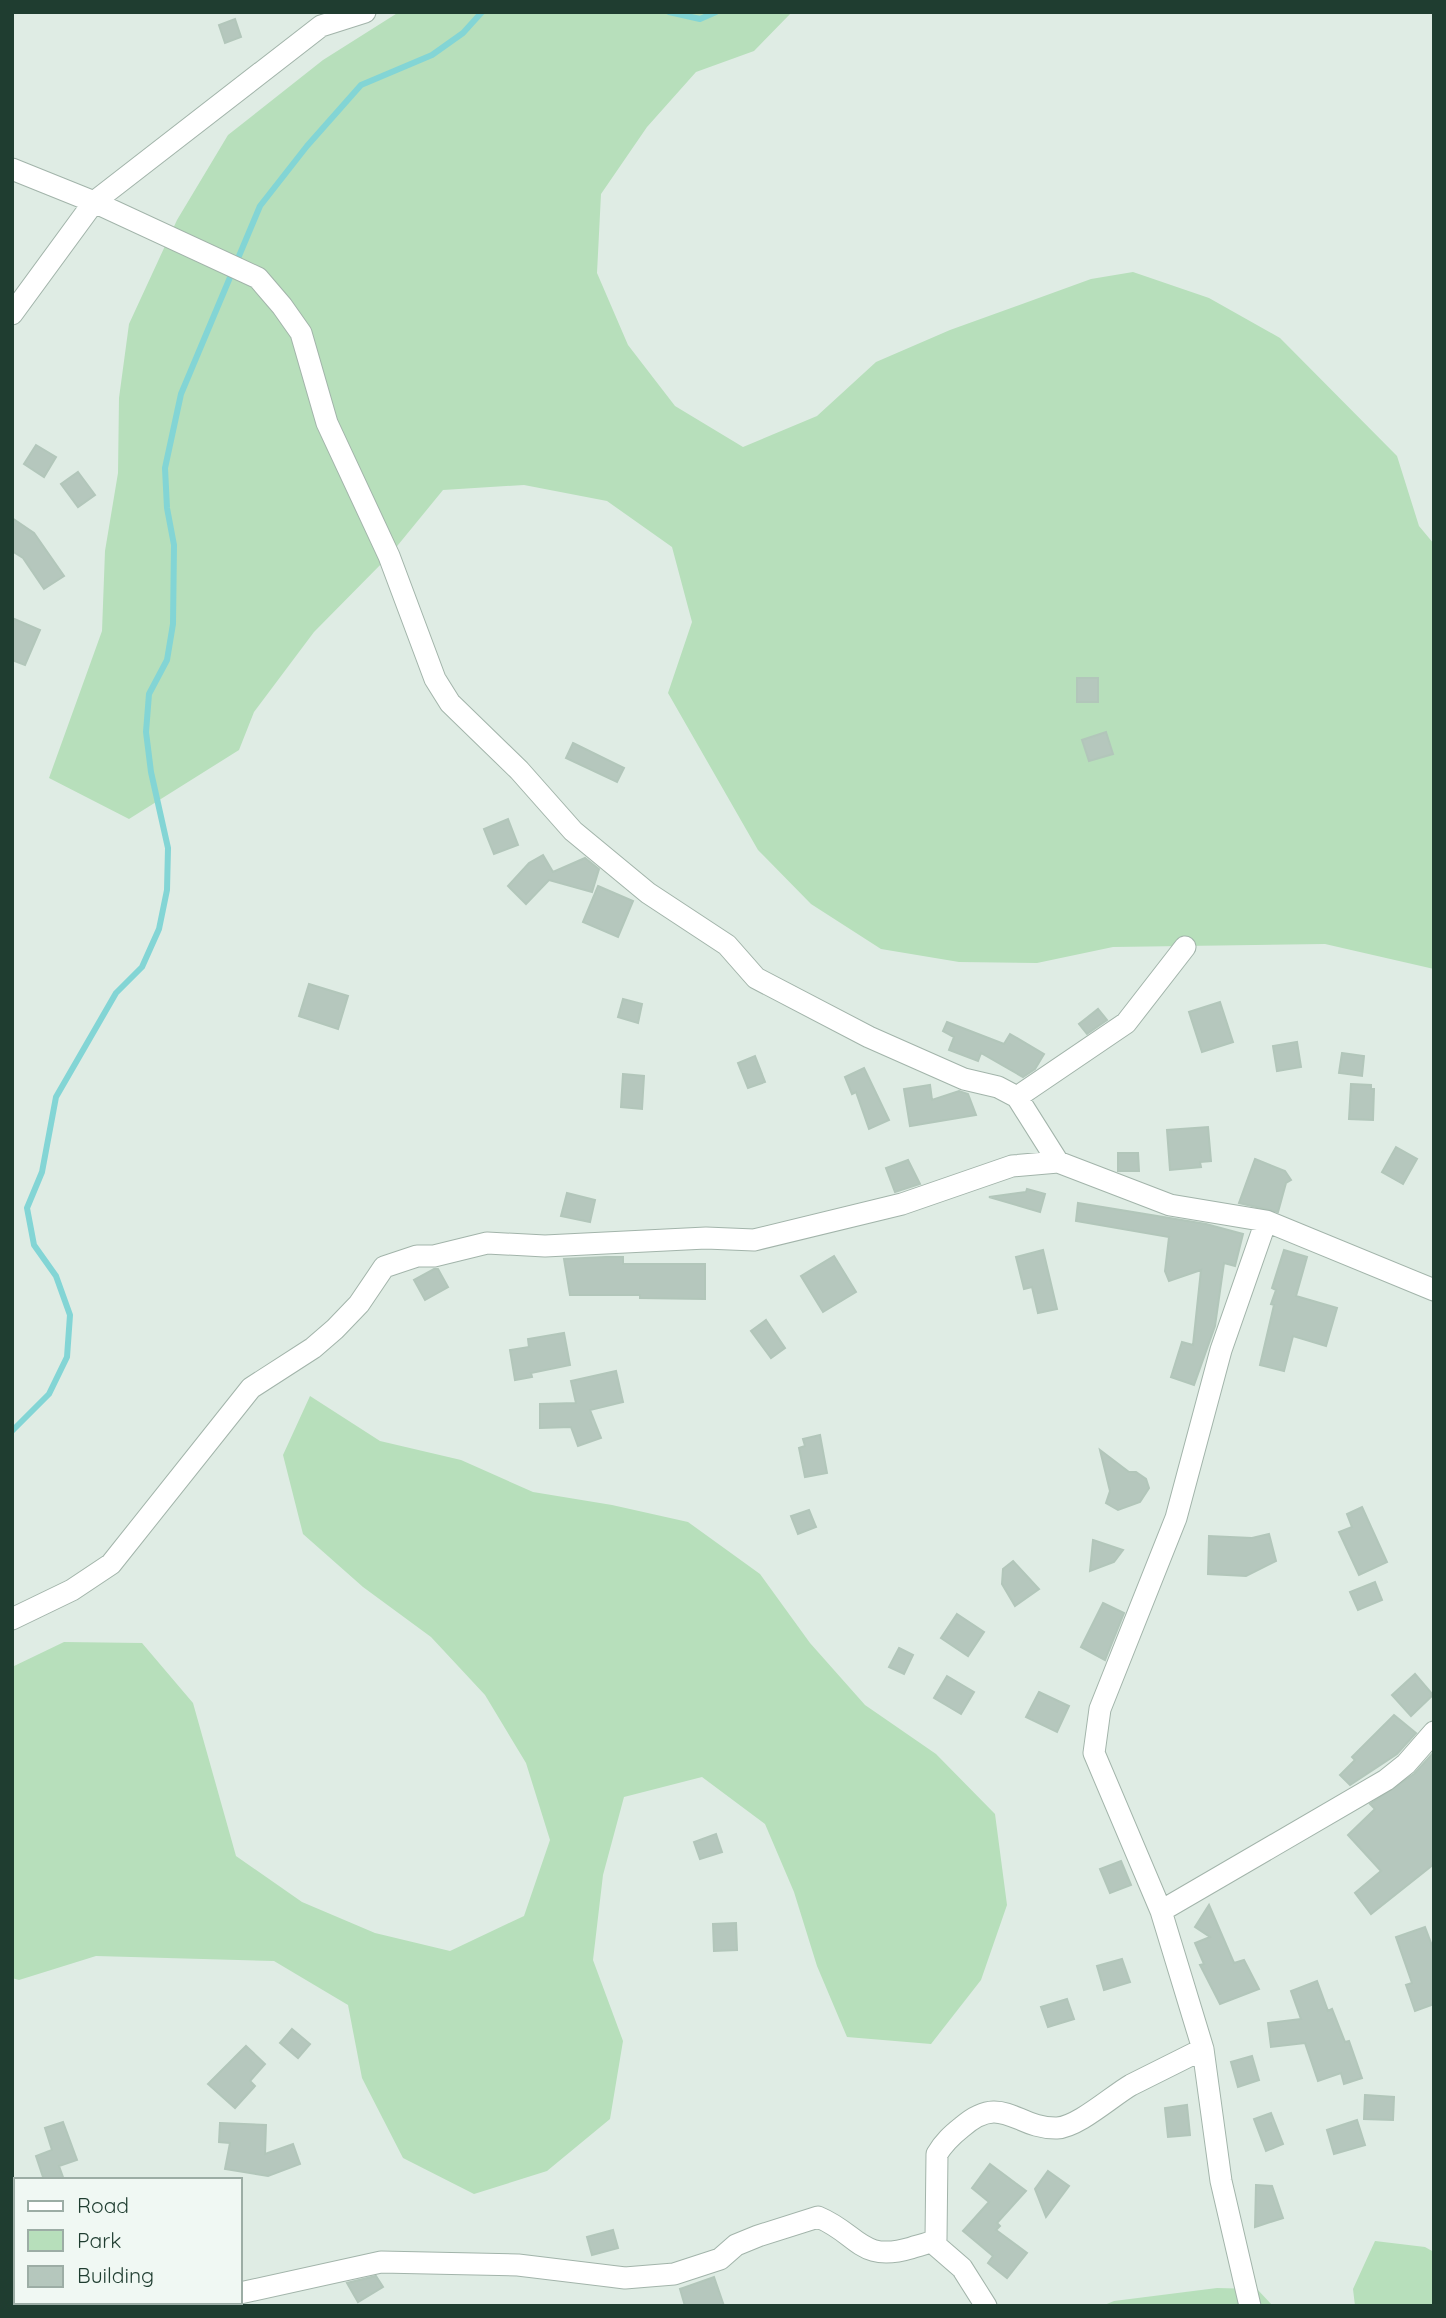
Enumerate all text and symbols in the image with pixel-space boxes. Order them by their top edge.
legend [14,2178,242,2304]
text: Road [77,2192,129,2218]
text: Park [77,2227,121,2253]
text: Building [77,2262,154,2288]

